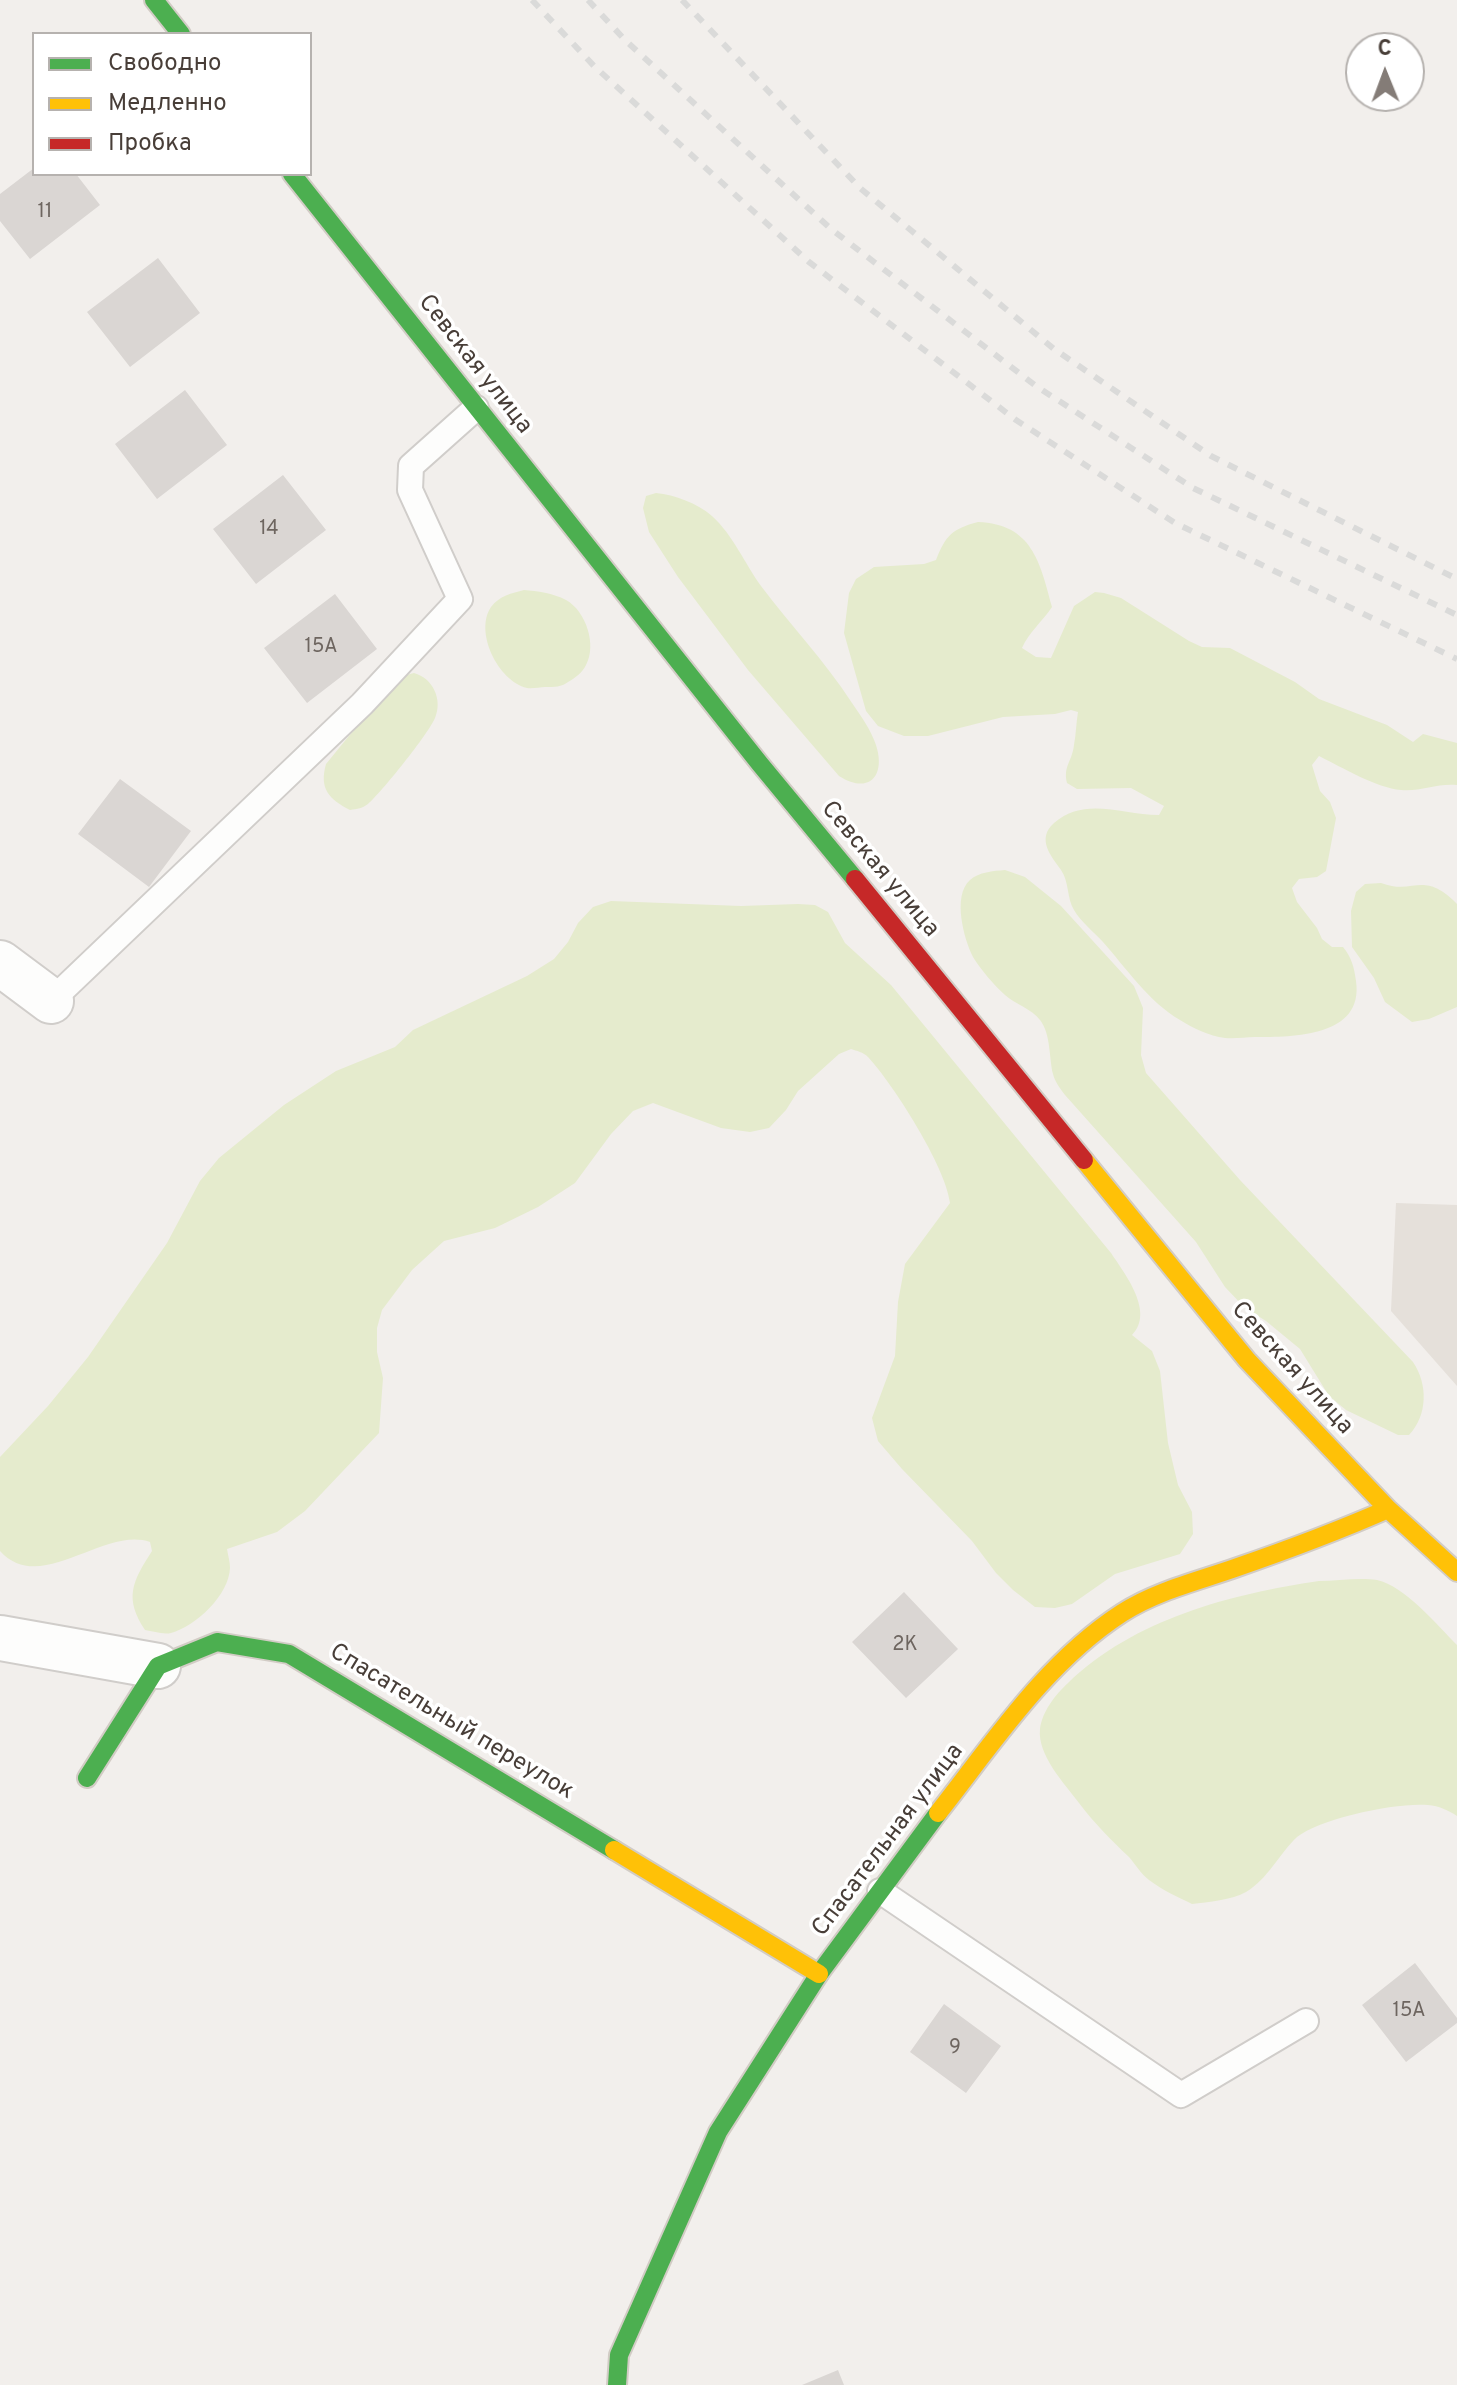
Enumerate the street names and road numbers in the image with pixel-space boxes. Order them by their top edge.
street label: Севская улица [411,290,537,440]
street label: Севская улица [814,796,944,944]
street label: Севская улица [1224,1297,1358,1441]
street label: Спасательный переулок [324,1639,578,1807]
street label: Спасательная улица [807,1739,971,1943]

